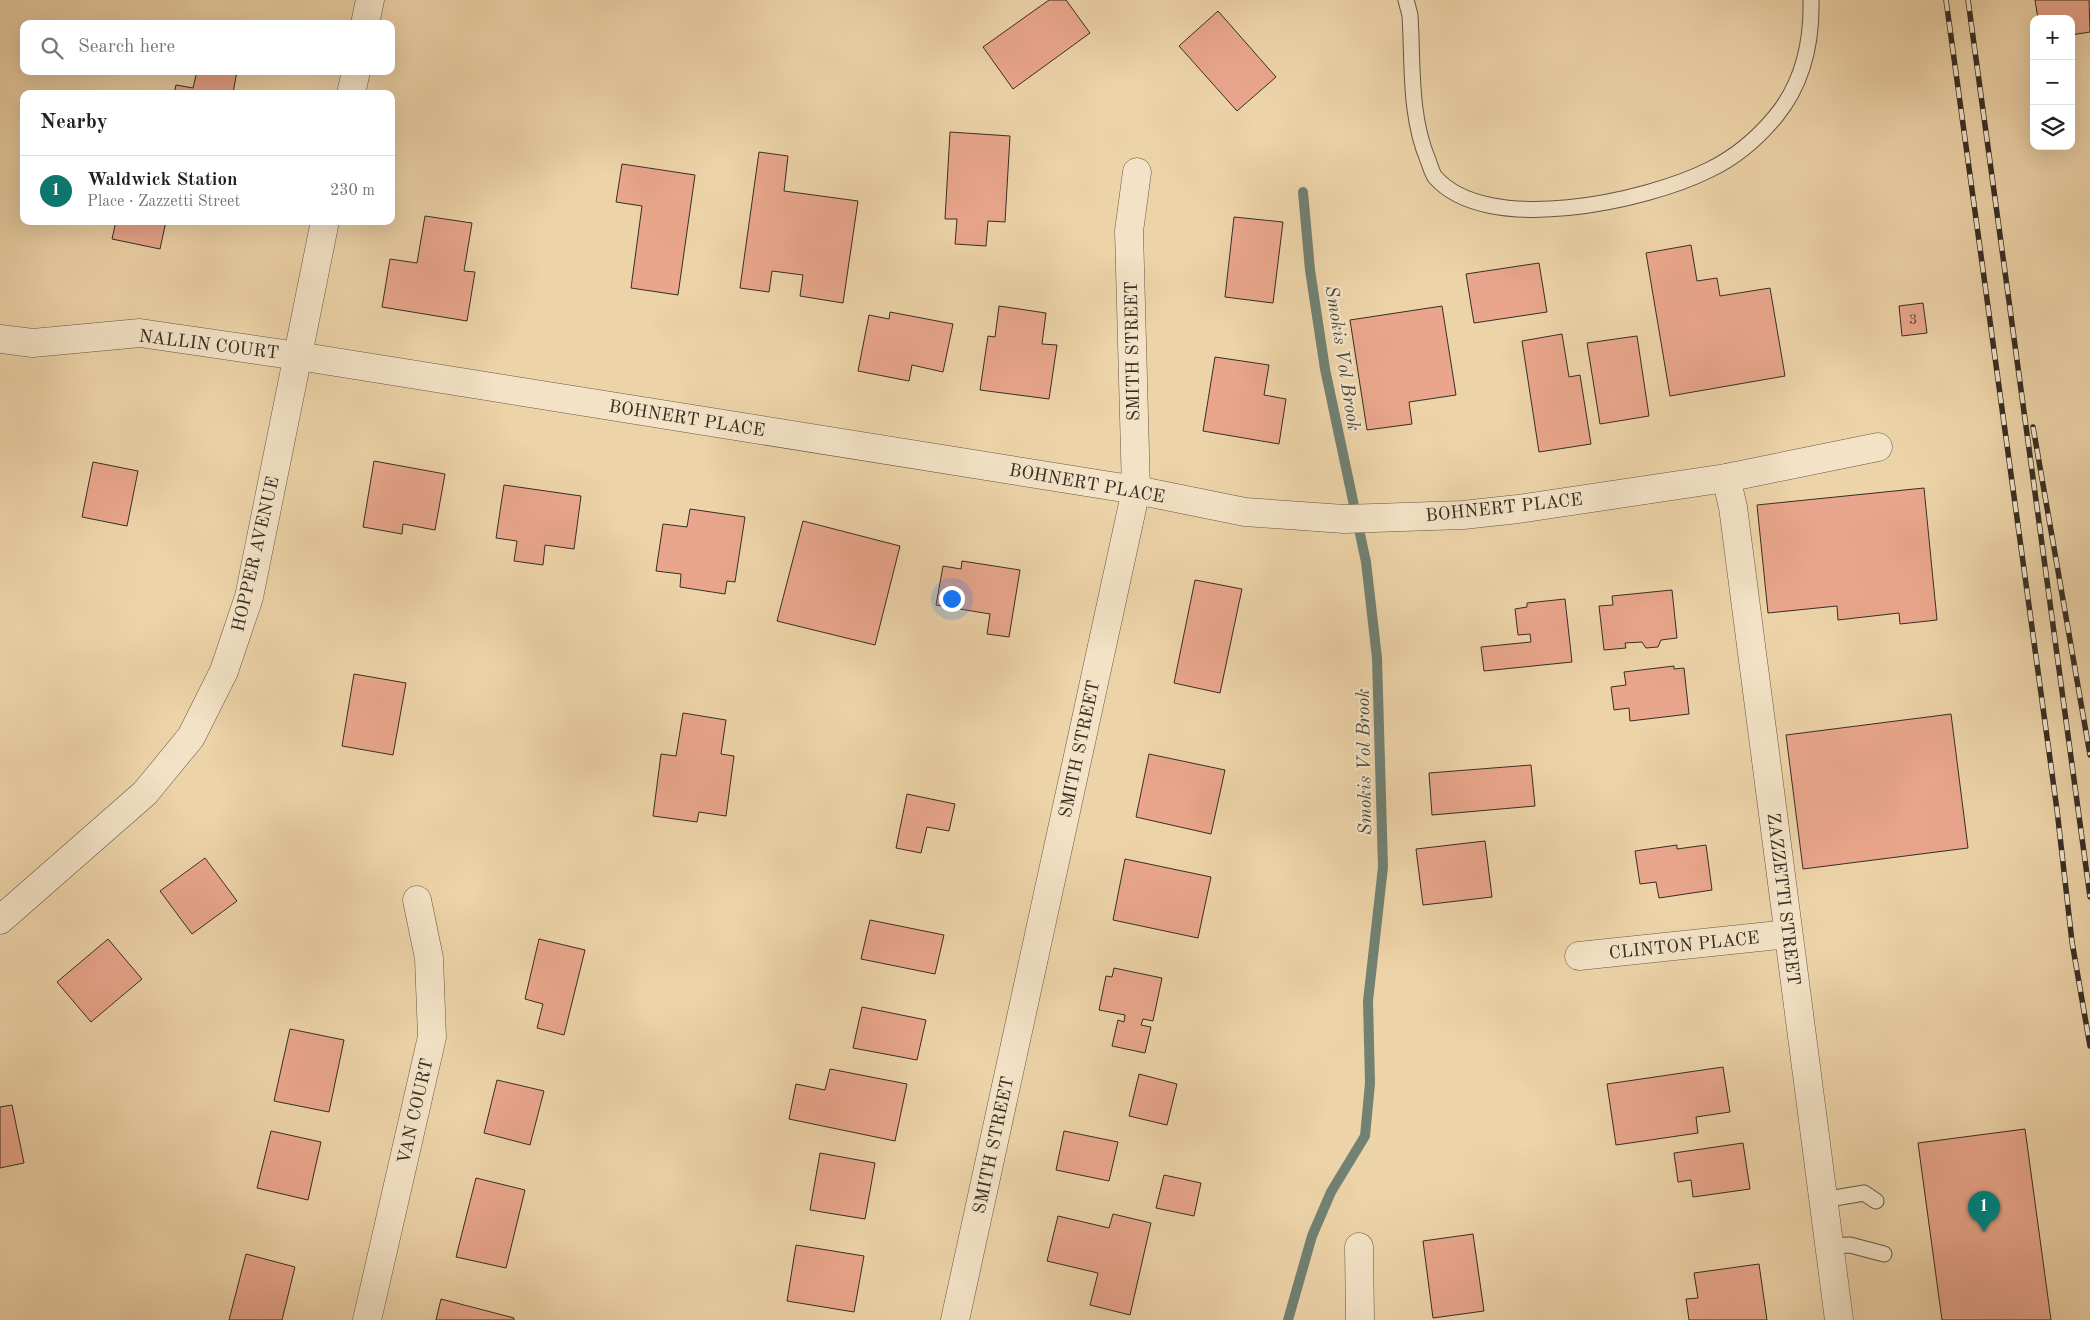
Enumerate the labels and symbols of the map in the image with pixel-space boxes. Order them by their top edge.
street label: SMITH STREET [1123,281,1143,421]
water label: Smokis Vol Brook [1321,284,1362,432]
house number: 3 [1909,313,1917,328]
street label: NALLIN COURT [138,327,280,363]
street label: BOHNERT PLACE [607,398,766,440]
street label: BOHNERT PLACE [1007,461,1166,507]
street label: HOPPER AVENUE [229,475,283,634]
street label: BOHNERT PLACE [1425,491,1584,525]
your location [939,586,965,612]
street label: SMITH STREET [1057,679,1103,820]
water label: Smokis Vol Brook [1355,688,1376,836]
street label: ZAZZETTI STREET [1763,812,1803,986]
street label: CLINTON PLACE [1608,929,1760,963]
street label: VAN COURT [395,1057,437,1166]
street label: SMITH STREET [971,1075,1017,1216]
pin: 1 [1968,1191,2000,1232]

